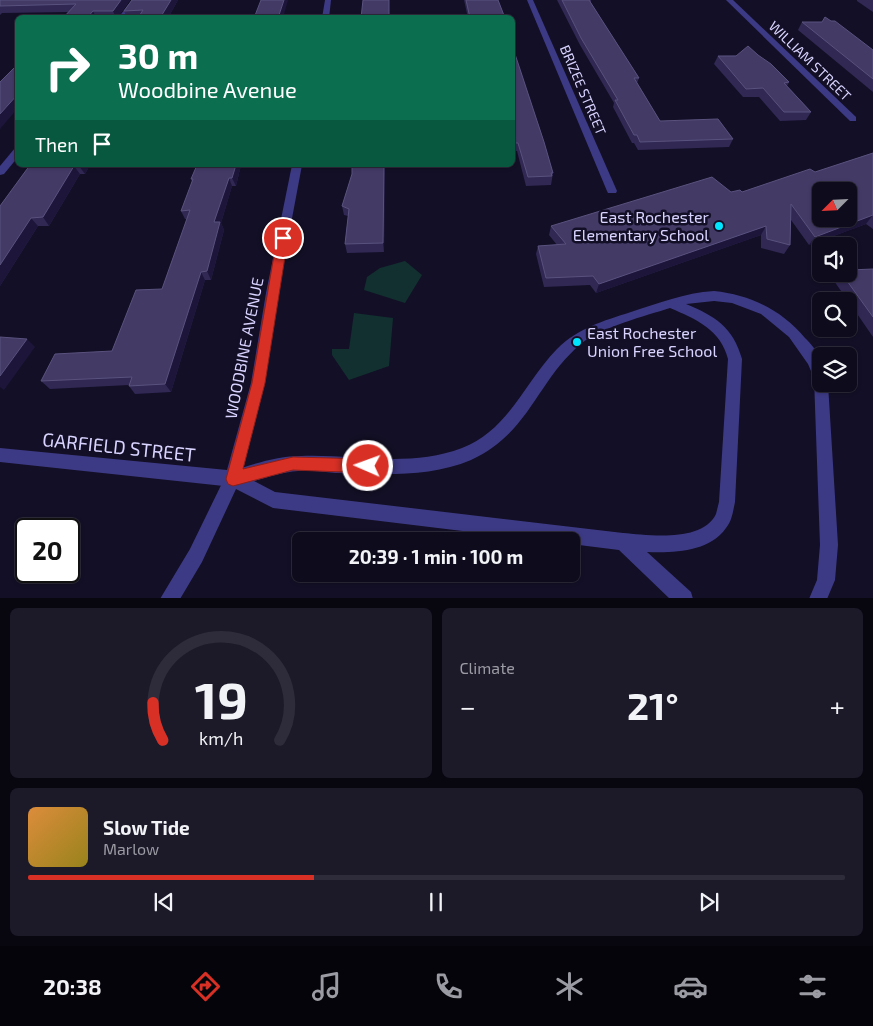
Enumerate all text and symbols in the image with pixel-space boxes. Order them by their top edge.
street label: WILLIAM STREET [766,17,855,104]
text: 30 m [118,34,198,76]
icon: right [35,35,100,100]
street label: BRIZEE STREET [557,42,610,137]
text: Woodbine Avenue [118,76,297,102]
icon: arrive [88,130,116,158]
text: Then [35,133,78,156]
north arrow [812,182,858,228]
map controls [812,182,857,392]
place label: East Rochester Elementary School [573,207,710,244]
pin [262,217,304,259]
marker: East Rochester Elementary School [713,220,725,232]
icon: arrive [269,224,297,252]
button: sound [812,237,857,282]
street label: WOODBINE AVENUE [220,276,267,420]
button: search [812,292,857,337]
place label: East Rochester Union Free School [587,323,717,360]
marker: East Rochester Union Free School [571,336,583,348]
button: layers [812,347,857,392]
street label: GARFIELD STREET [41,427,197,466]
position arrow [341,439,393,491]
speed limit sign: 20 [15,518,80,583]
text: 20:39 · 1 min · 100 m [349,545,523,568]
text: Climate [460,658,515,677]
text: 19 [194,667,247,729]
text: 21° [627,682,679,728]
text: − [460,689,476,723]
text: + [830,689,845,723]
text: km/h [199,727,243,749]
text: Slow Tide [103,816,190,839]
text: Marlow [103,839,159,858]
icon: previous [150,888,178,916]
icon: pause [422,888,450,916]
icon: next [695,888,723,916]
icon: directions [188,969,223,1004]
icon: music [309,969,344,1004]
icon: phone [431,969,466,1004]
icon: climate [552,969,587,1004]
icon: car [673,969,708,1004]
icon: filters [795,969,830,1004]
text: 20:38 [43,973,102,999]

